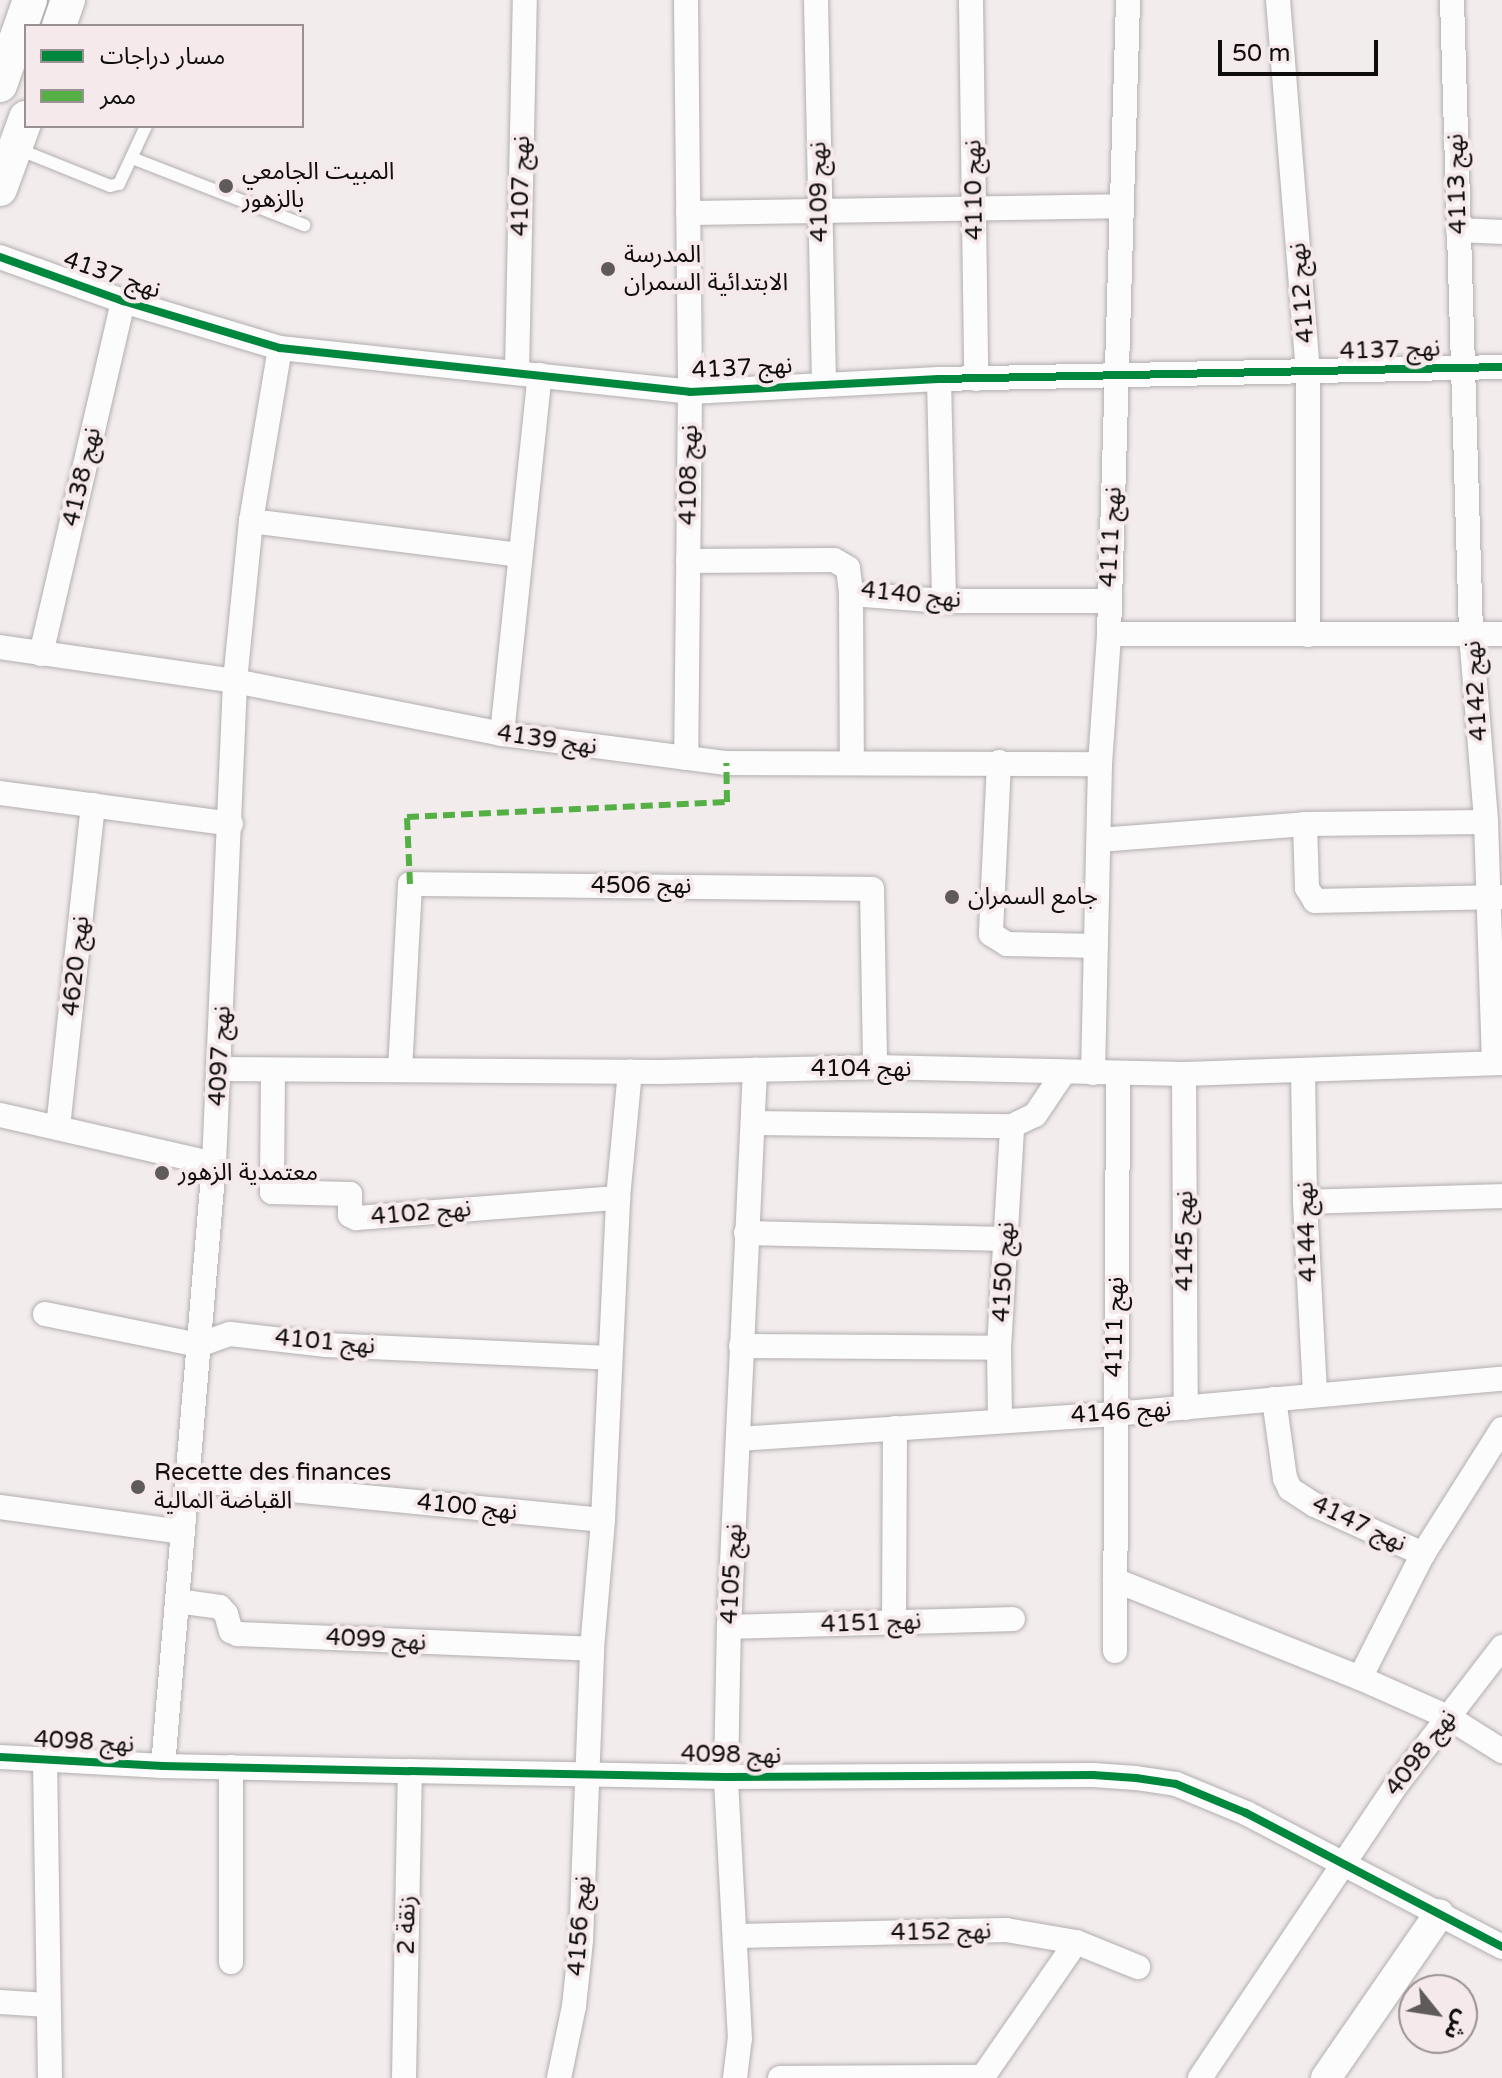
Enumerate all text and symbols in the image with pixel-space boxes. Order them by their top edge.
legend [24,24,304,128]
scale bar [1222,24,1382,74]
text: 50 m [1232,39,1290,68]
text: مسار دراجات [100,42,225,71]
text: ممر [100,82,136,111]
street label: نهج 4113 [1441,133,1473,235]
street label: نهج 4107 [506,135,536,237]
street label: نهج 4110 [959,139,989,241]
street label: نهج 4109 [804,141,834,243]
place label: المبيت الجامعي بالزهور [242,158,394,214]
marker: المبيت الجامعي بالزهور [217,177,235,195]
place label: المدرسة الابتدائية السمران [624,241,788,297]
street label: نهج 4112 [1283,242,1321,344]
street label: نهج 4137 [60,245,164,305]
marker: المدرسة الابتدائية السمران [599,260,617,278]
street label: نهج 4137 [1339,334,1441,366]
street label: نهج 4137 [691,351,793,385]
street label: نهج 4108 [674,424,704,526]
street label: نهج 4138 [57,425,107,529]
street label: نهج 4111 [1094,486,1128,588]
street label: نهج 4140 [859,575,963,615]
street label: نهج 4142 [1458,640,1494,742]
street label: نهج 4139 [495,719,599,761]
street label: نهج 4506 [591,872,691,900]
place label: جامع السمران [968,883,1098,911]
marker: جامع السمران [943,888,961,906]
street label: نهج 4620 [56,914,96,1018]
street label: نهج 4097 [203,1005,237,1107]
street label: نهج 4104 [811,1055,911,1083]
place label: معتمدية الزهور [178,1159,318,1187]
marker: معتمدية الزهور [153,1164,171,1182]
street label: نهج 4144 [1291,1181,1323,1283]
street label: نهج 4145 [1171,1191,1199,1291]
street label: نهج 4102 [370,1194,472,1232]
street label: نهج 4150 [987,1221,1021,1323]
street label: نهج 4111 [1100,1276,1130,1378]
street label: نهج 4101 [274,1323,376,1361]
street label: نهج 4146 [1070,1394,1172,1430]
place label: Recette des finances القباضة المالية [154,1459,391,1515]
marker: Recette des finances القباضة المالية [129,1478,147,1496]
street label: نهج 4100 [415,1487,519,1527]
street label: نهج 4147 [1307,1490,1411,1558]
street label: نهج 4105 [715,1523,749,1625]
street label: نهج 4151 [820,1607,922,1639]
street label: نهج 4099 [325,1623,427,1657]
street label: نهج 4098 [1379,1704,1463,1802]
street label: نهج 4098 [33,1725,135,1759]
street label: نهج 4098 [680,1740,782,1770]
street label: نهج 4156 [562,1875,598,1977]
street label: زنقة 2 [392,1895,422,1955]
street label: نهج 4152 [890,1917,992,1947]
north arrow [1398,1974,1478,2054]
text: ش [1438,2005,1476,2045]

